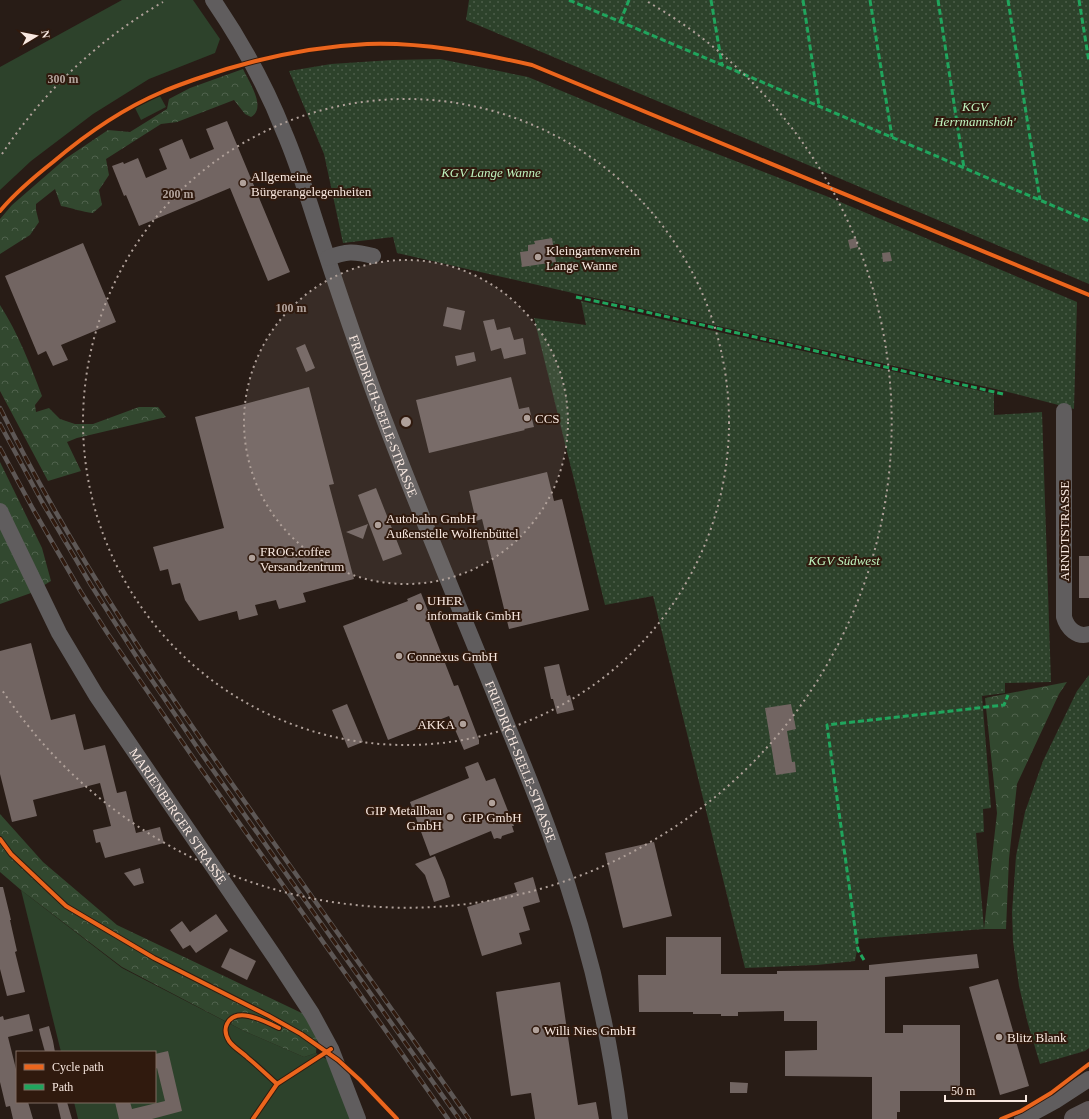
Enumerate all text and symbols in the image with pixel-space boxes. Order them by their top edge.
north arrow [16,16,56,56]
text: N [39,29,52,39]
text: 300 m [48,72,79,86]
park label: KGV Herrmannshöh' [933,99,1016,129]
park label: KGV Lange Wanne [440,165,541,180]
place label: Allgemeine Bürgerangelegenheiten [251,169,372,199]
marker: Allgemeine Bürgerangelegenheiten [238,178,248,188]
text: 200 m [163,187,194,201]
place label: Kleingartenverein Lange Wanne [546,243,640,273]
marker: Kleingartenverein Lange Wanne [533,252,543,262]
text: 100 m [276,301,307,315]
street label: FRIEDRICH-SEELE-STRASSE [346,333,421,499]
place label: CCS [535,411,560,426]
marker: CCS [522,413,532,423]
centre of rings [399,415,413,429]
street label: ARNDTSTRASSE [1057,481,1072,581]
place label: Autobahn GmbH Außenstelle Wolfenbüttel [386,511,519,541]
marker: Autobahn GmbH Außenstelle Wolfenbüttel [373,520,383,530]
place label: FROG.coffee Versandzentrum [260,544,344,574]
marker: FROG.coffee Versandzentrum [247,553,257,563]
park label: KGV Südwest [807,553,880,568]
place label: UHER informatik GmbH [427,593,521,623]
marker: UHER informatik GmbH [414,602,424,612]
place label: Connexus GmbH [407,649,498,664]
marker: Connexus GmbH [394,651,404,661]
street label: FRIEDRICH-SEELE-STRASSE [482,679,559,844]
place label: AKKA [417,717,456,732]
marker: AKKA [458,719,468,729]
street label: MARIENBERGER STRASSE [126,745,230,887]
marker: GIP GmbH [487,798,497,808]
place label: GIP Metallbau GmbH [366,803,442,833]
place label: GIP GmbH [462,810,522,825]
marker: GIP Metallbau GmbH [445,812,455,822]
place label: Willi Nies GmbH [544,1023,636,1038]
marker: Willi Nies GmbH [531,1025,541,1035]
place label: Blitz Blank [1007,1030,1067,1045]
marker: Blitz Blank [994,1032,1004,1042]
legend [16,1051,156,1103]
text: Cycle path [52,1060,104,1074]
scale bar [945,1077,1026,1103]
text: Path [52,1080,73,1094]
text: 50 m [951,1084,976,1098]

